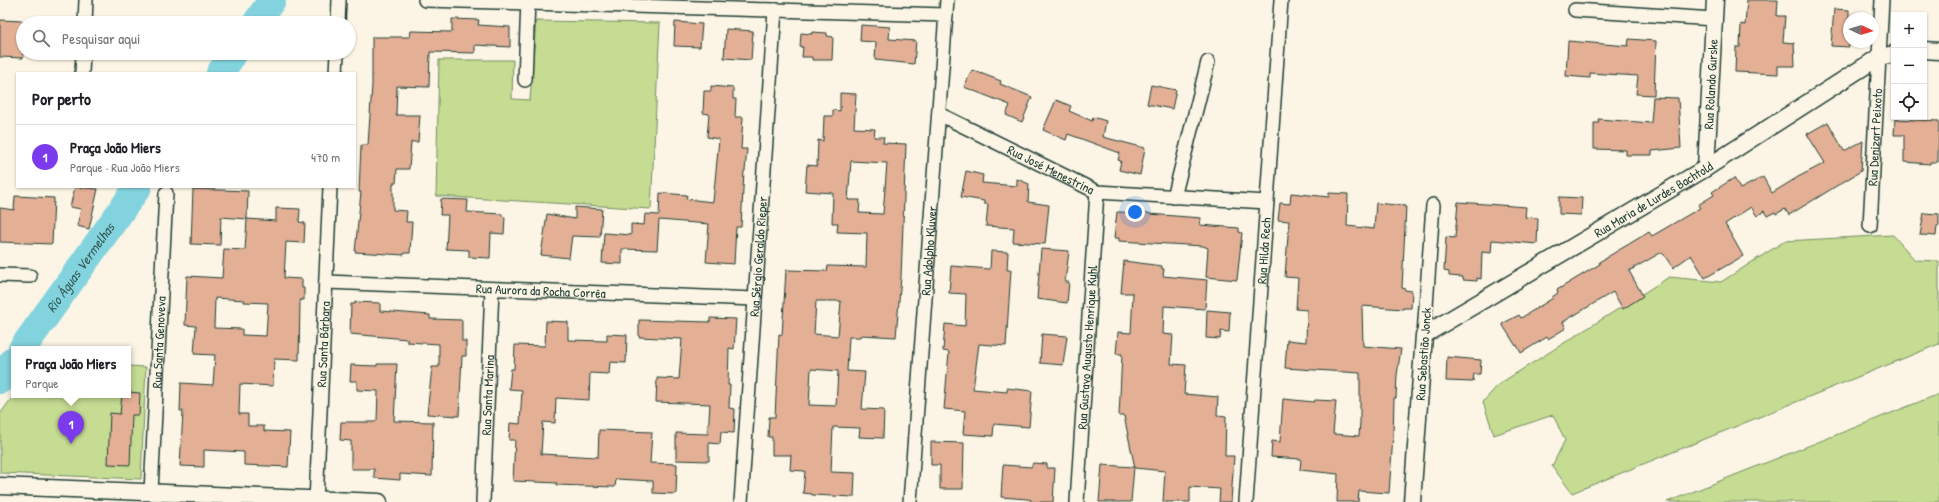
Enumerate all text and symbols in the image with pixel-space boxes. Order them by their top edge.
north arrow [1843,12,1879,48]
map controls [1891,12,1927,120]
button: + [1891,12,1927,48]
search box [16,16,356,60]
icon: search [30,27,52,49]
text: Pesquisar aqui [62,28,140,49]
street label: Rua Rolando Gurske [1699,39,1722,130]
button: − [1891,48,1927,84]
button: locate [1891,84,1927,120]
text: Por perto [32,87,91,110]
street label: Rua Denizart Peixoto [1863,88,1886,186]
text: Praça João Miers [70,137,161,158]
street label: Rua José Menestrina [1005,140,1098,198]
text: 1 [43,148,47,166]
text: 470 m [311,148,340,166]
street label: Rua Maria de Lurdes Bachtold [1591,157,1716,241]
text: Parque · Rua João Miers [70,158,180,176]
street label: Rua Sérgio Geraldo Rieper [745,196,771,317]
your location [1125,202,1145,222]
street label: Rua Adolpho Kluver [916,205,941,296]
street label: Rua Hilda Rech [1252,216,1275,284]
water label: Rio Águas Vermelhas [41,218,119,316]
street label: Rua Gustavo Augusto Henrique Kuhl [1073,264,1101,430]
street label: Rua Aurora da Rocha Corrêa [476,279,606,302]
street label: Rua Santa Genoveva [147,296,170,389]
street label: Rua Santa Bárbara [312,301,334,388]
street label: Rua Sebastião Jonck [1411,306,1435,401]
popup [11,346,131,398]
text: Praça João Miers [26,353,116,374]
street label: Rua Santa Marina [477,354,498,436]
text: Parque [26,374,58,392]
pin: 1 [58,411,84,444]

